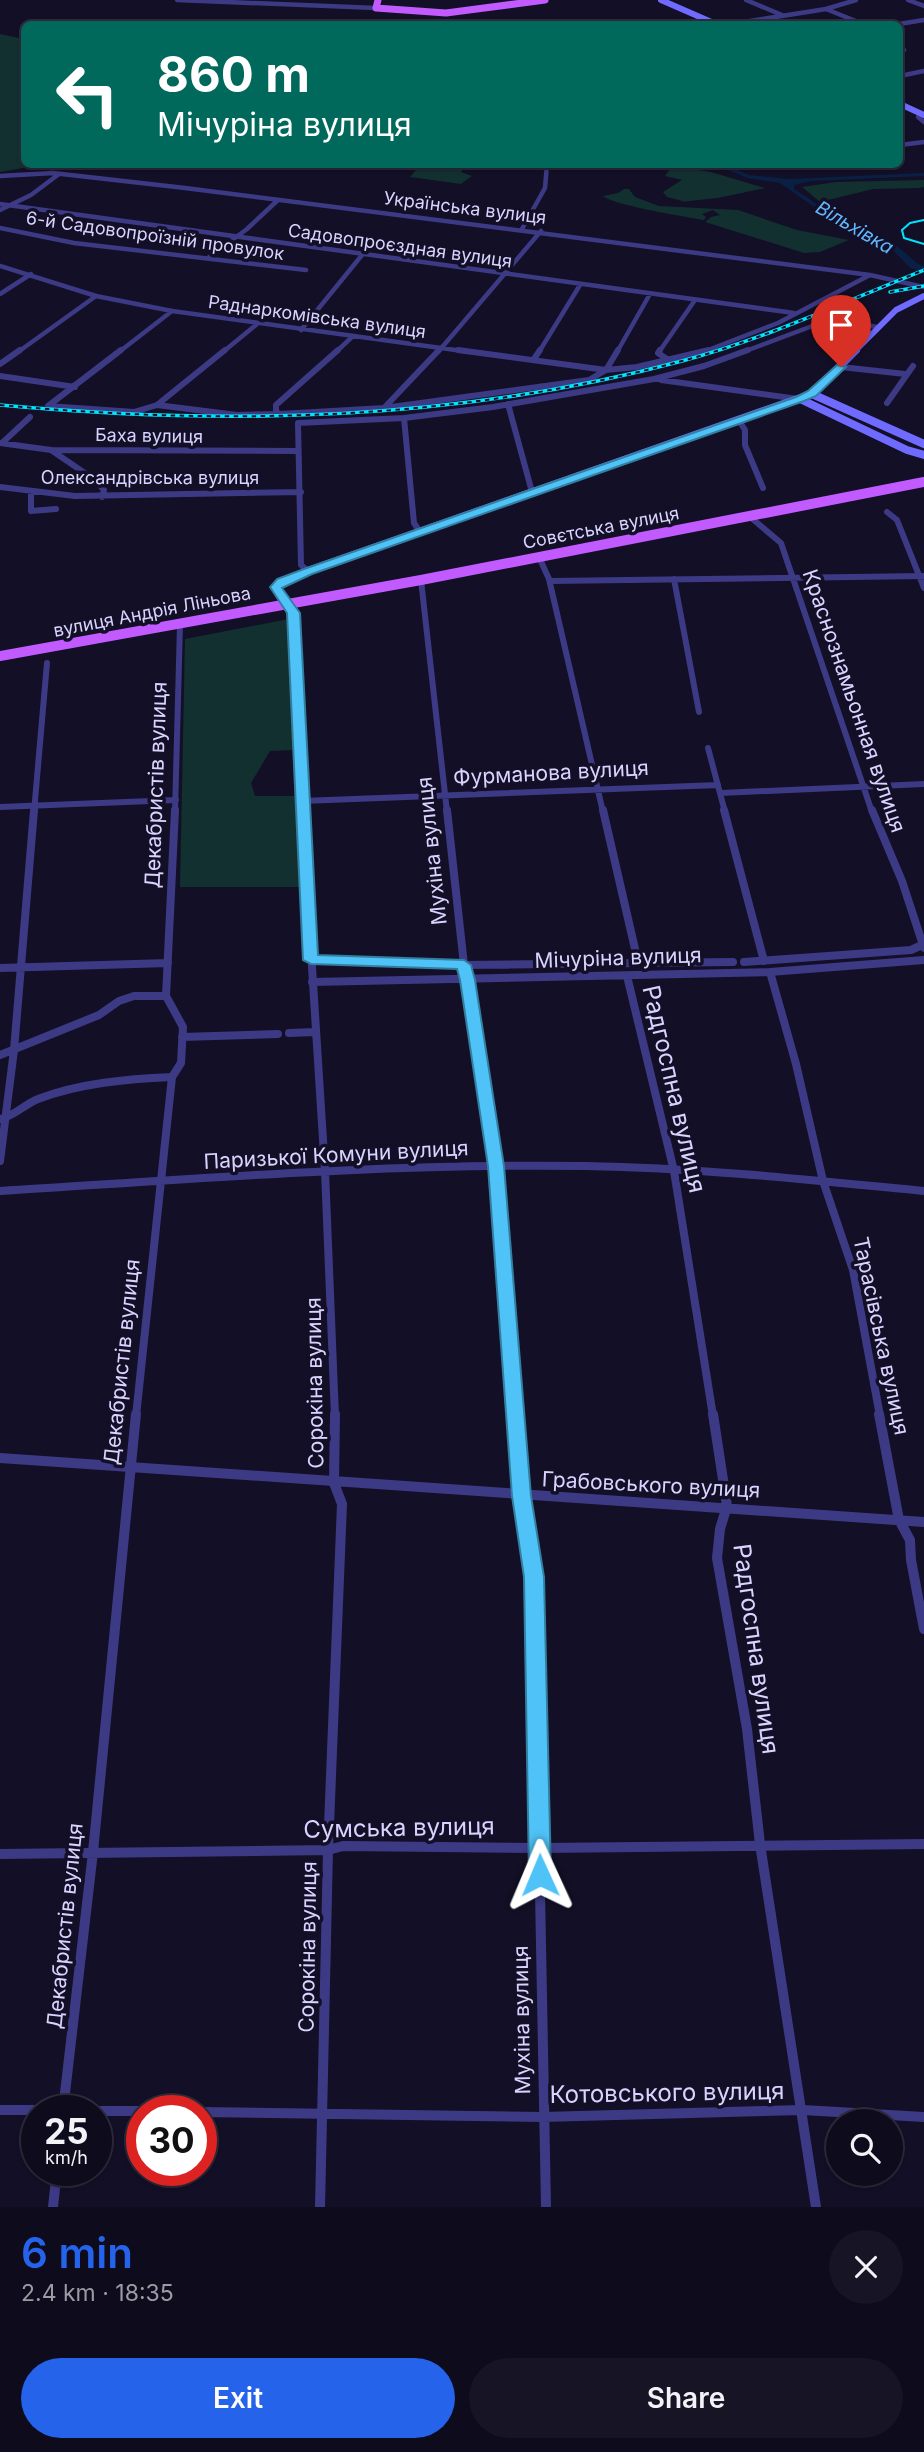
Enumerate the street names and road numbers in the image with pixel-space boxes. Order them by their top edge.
street label: Українська вулиця [383,187,548,228]
street label: 6-й Садовопроїзній провулок [25,207,286,264]
street label: Садовопроєздная вулиця [287,219,513,272]
street label: Раднаркомівська вулиця [207,291,427,342]
street label: Баха вулиця [95,424,203,447]
street label: Олександрівська вулиця [41,467,259,488]
street label: Совєтська вулиця [521,502,681,553]
street label: Краснознамьонная вулиця [798,566,911,836]
street label: вулиця Андрія Ліньова [51,582,252,641]
street label: Декабристів вулиця [139,681,172,889]
street label: Фурманова вулиця [452,755,649,790]
street label: Мухіна вулиця [411,776,452,926]
street label: Мічуріна вулиця [534,942,702,973]
street label: Радгоспна вулиця [636,982,712,1196]
street label: Паризької Комуни вулиця [203,1135,469,1174]
street label: Тарасівська вулиця [848,1235,915,1437]
street label: Декабристів вулиця [98,1258,145,1466]
street label: Сорокіна вулиця [301,1297,328,1469]
street label: Грабовського вулиця [541,1466,761,1503]
street label: Радгоспна вулиця [727,1542,786,1756]
street label: Сумська вулиця [303,1811,495,1844]
street label: Декабристів вулиця [41,1822,88,2030]
street label: Сорокіна вулиця [294,1861,321,2033]
street label: Мухіна вулиця [508,1945,535,2095]
street label: Котовського вулиця [549,2076,785,2109]

